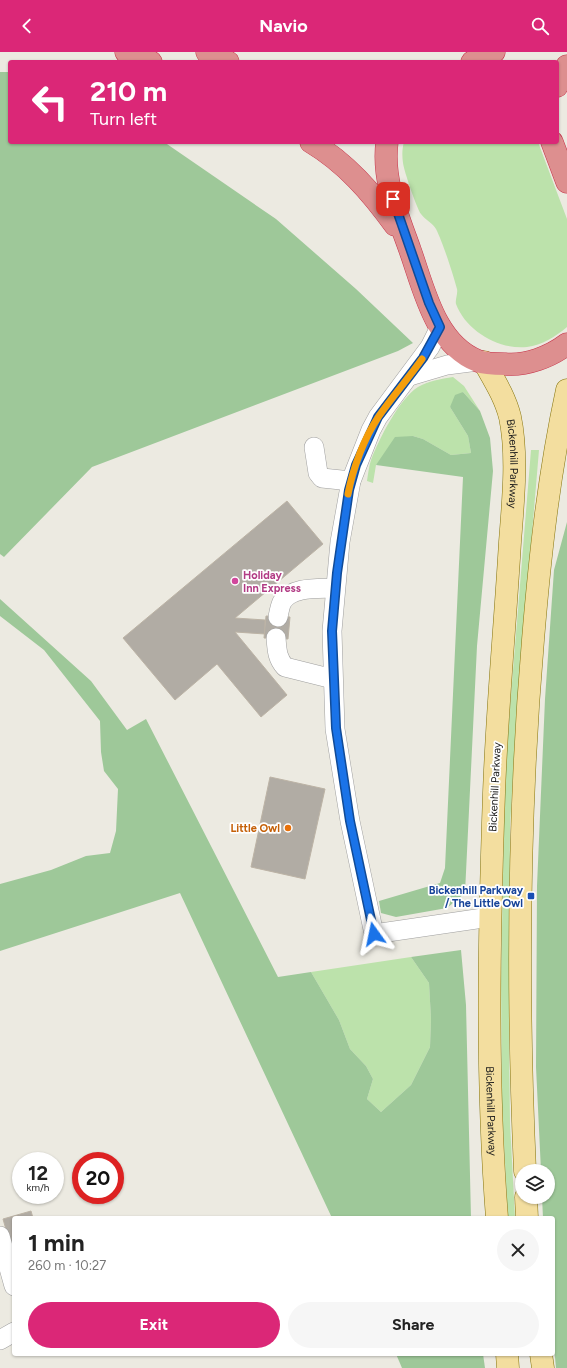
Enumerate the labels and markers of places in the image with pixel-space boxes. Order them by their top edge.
pin [376,182,410,216]
place label: Holiday Inn Express [243,569,301,595]
marker: Holiday Inn Express [230,576,240,586]
place label: Little Owl [230,822,280,835]
marker: Little Owl [283,823,293,833]
place label: Bickenhill Parkway / The Little Owl [429,884,524,910]
marker: Bickenhill Parkway / The Little Owl [526,891,536,901]

